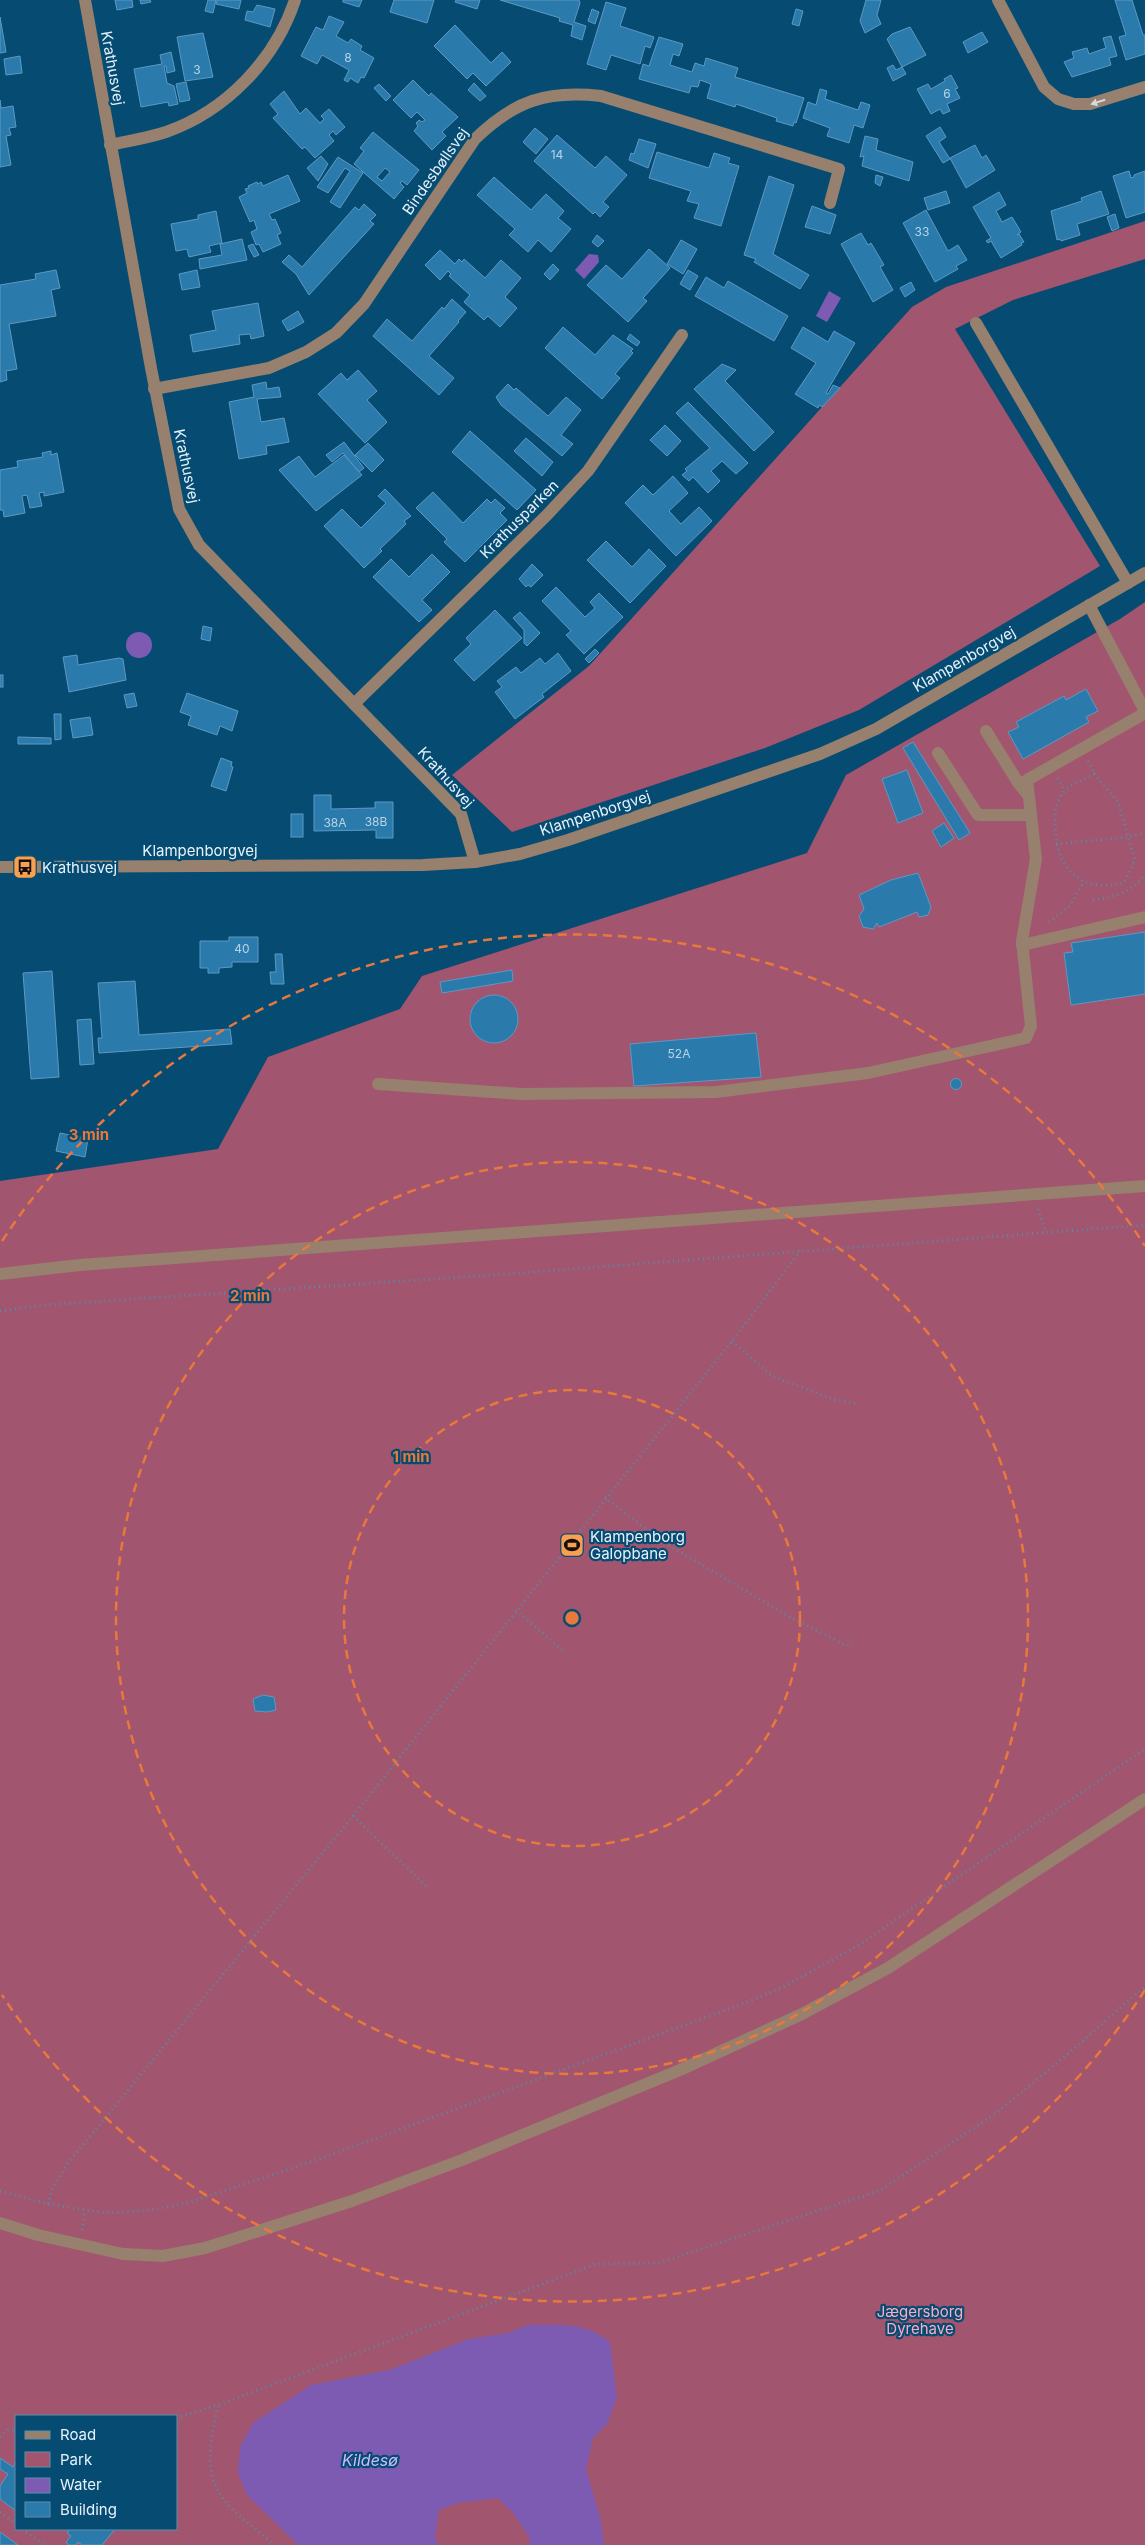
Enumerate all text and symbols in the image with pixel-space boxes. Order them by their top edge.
street label: Krathusvej [97,29,129,107]
house number: 8 [344,50,352,65]
house number: 3 [193,62,201,77]
house number: 6 [943,86,951,101]
one-way arrow [1091,98,1106,106]
street label: Bindesbøllsvej [398,124,472,218]
house number: 14 [551,147,564,162]
house number: 33 [915,224,929,239]
street label: Krathusvej [170,427,204,505]
street label: Krathusparken [476,476,562,562]
street label: Klampenborgvej [909,622,1019,696]
street label: Krathusvej [414,743,478,811]
street label: Klampenborgvej [537,786,653,840]
house number: 38B [365,814,387,829]
house number: 38A [323,815,347,830]
street label: Klampenborgvej [142,841,258,860]
bus stop icon: Krathusvej [12,854,38,880]
place label: Krathusvej [42,858,117,877]
house number: 40 [234,941,250,956]
house number: 52A [668,1046,690,1061]
text: 3 min [69,1125,109,1144]
text: 2 min [230,1286,270,1305]
text: 1 min [392,1447,430,1466]
place label: Klampenborg Galopbane [590,1527,685,1563]
sports icon: Klampenborg Galopbane [559,1532,585,1558]
centre of rings [563,1609,581,1627]
park label: Jægersborg Dyrehave [877,2302,963,2338]
legend [15,2415,178,2530]
text: Road [60,2425,96,2444]
text: Park [60,2450,93,2469]
water label: Kildesø [342,2450,398,2470]
text: Water [60,2475,102,2494]
text: Building [60,2500,117,2519]

